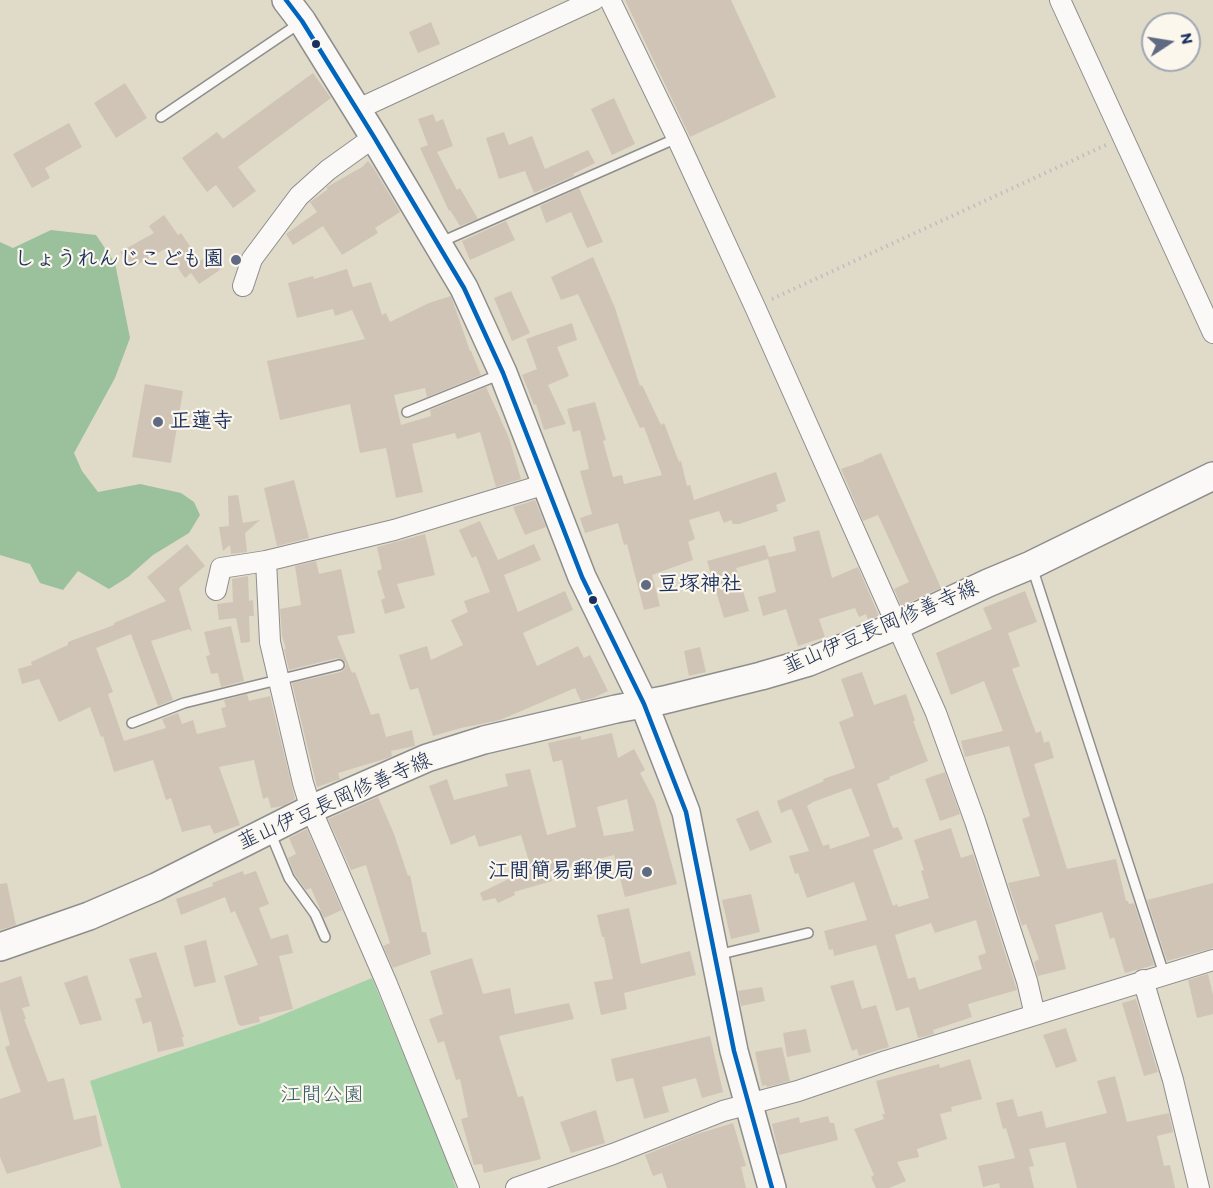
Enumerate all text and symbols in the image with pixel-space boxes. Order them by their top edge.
north arrow [1141,12,1201,72]
text: N [1177,31,1198,46]
unlabelled marker [310,38,322,50]
place label: しょうれんじこども園 [14,247,224,273]
marker: しょうれんじこども園 [229,253,243,267]
place label: 正蓮寺 [170,409,233,435]
marker: 正蓮寺 [151,415,165,429]
place label: 豆塚神社 [658,572,742,598]
street label: 韮山伊豆長岡修善寺線 [779,575,983,681]
marker: 豆塚神社 [639,578,653,592]
unlabelled marker [587,594,599,606]
street label: 韮山伊豆長岡修善寺線 [234,748,436,856]
place label: 江間簡易郵便局 [488,859,635,885]
marker: 江間簡易郵便局 [640,865,654,879]
park label: 江間公園 [280,1083,364,1109]

